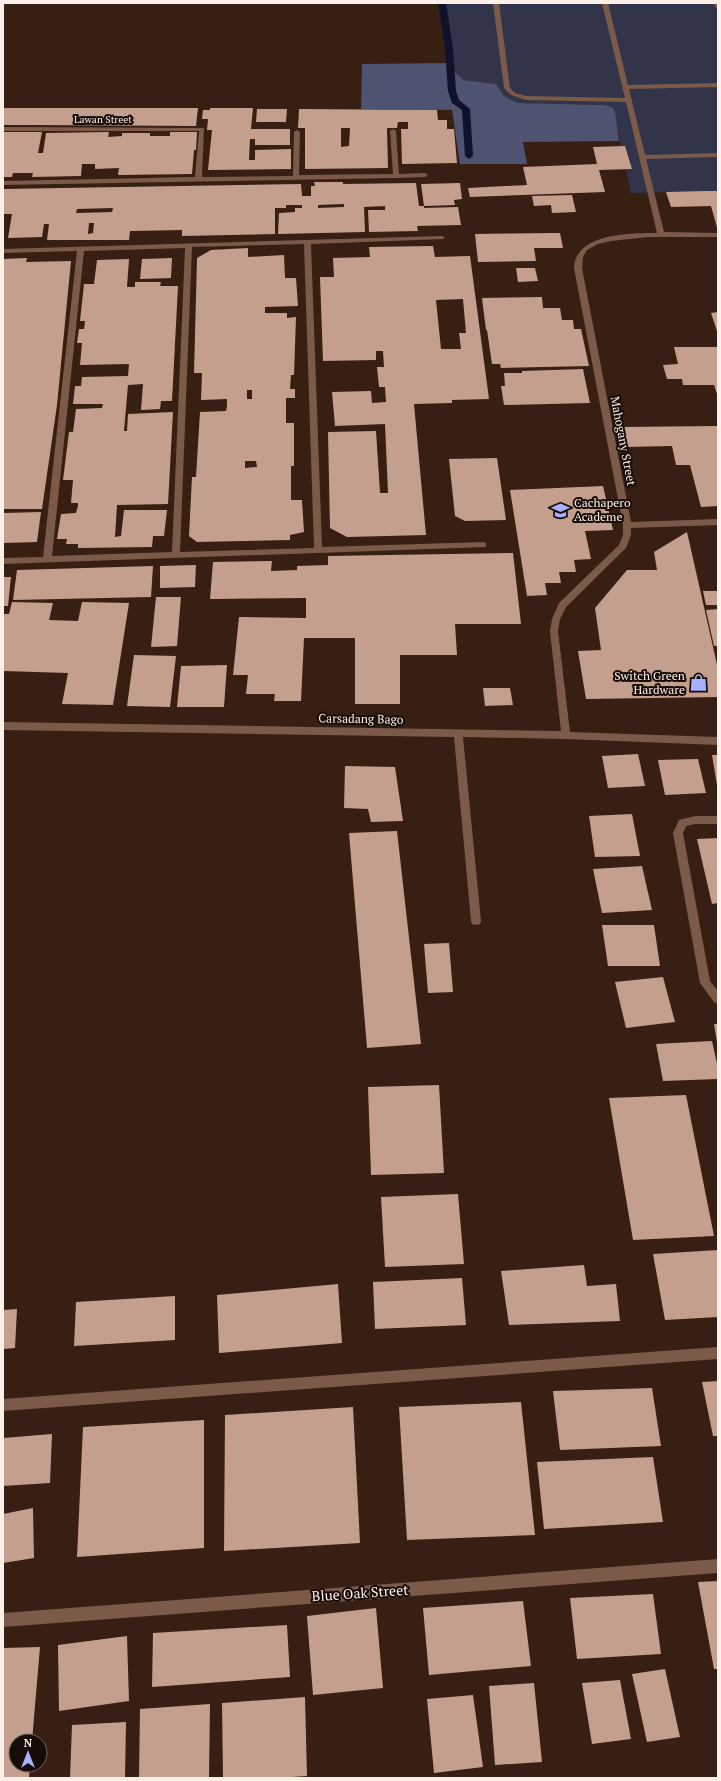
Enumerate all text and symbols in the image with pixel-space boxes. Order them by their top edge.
street label: Lawan Street [74,113,132,126]
street label: Mahogany Street [607,395,640,487]
place label: Cachapero Academe [574,495,631,524]
school or university icon: Cachapero Academe [551,500,571,520]
place label: Switch Green Hardware [614,668,685,697]
shop icon: Switch Green Hardware [688,673,708,693]
street label: Carsadang Bago [318,710,404,727]
street label: Blue Oak Street [311,1580,410,1605]
north arrow [8,1733,48,1773]
text: N [24,1736,33,1750]

